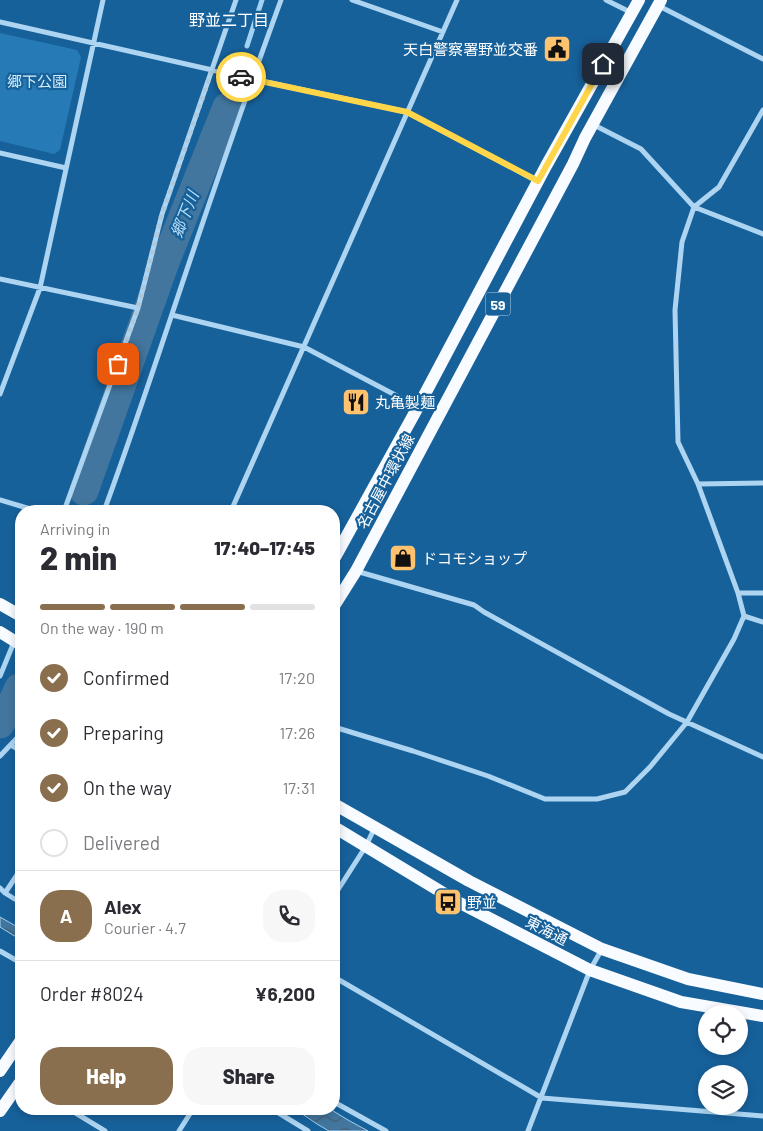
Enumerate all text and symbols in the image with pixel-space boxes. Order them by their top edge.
district label: 野並二丁目 [189,10,269,29]
public building icon: 天白警察署野並交番 [542,34,572,64]
place label: 天白警察署野並交番 [403,40,538,58]
pin [582,43,624,85]
icon: home [589,50,617,78]
courier [216,52,266,102]
icon: car [227,63,255,91]
park label: 郷下公園 [7,72,67,90]
water label: 郷下川 [166,186,203,240]
road number: 59 [486,292,510,316]
pin [97,343,139,385]
icon: bag [104,350,132,378]
restaurant icon: 丸亀製麺 [341,387,371,417]
place label: 丸亀製麺 [375,393,435,411]
street label: 名古屋中環状線 [352,430,418,532]
text: Arriving in [40,519,110,538]
text: 17:40–17:45 [214,536,315,559]
text: 2 min [40,538,117,576]
shop icon: ドコモショップ [388,543,418,573]
place label: ドコモショップ [422,549,527,567]
text: On the way · 190 m [40,618,164,637]
icon: check [40,664,68,692]
text: Confirmed [83,666,170,689]
text: 17:20 [279,668,315,687]
icon: check [40,719,68,747]
text: Preparing [83,721,164,744]
text: 17:26 [280,723,315,742]
icon: check [40,774,68,802]
text: On the way [83,776,172,799]
text: 17:31 [283,778,315,797]
text: Delivered [83,831,160,854]
bus stop icon: 野並 [433,887,463,917]
button: phone [263,890,315,942]
place label: 野並 [467,893,497,911]
text: Alex [104,895,142,918]
text: A [60,904,72,927]
street label: 東海通 [523,912,571,948]
text: Courier · 4.7 [104,918,186,937]
text: Order #8024 [40,982,144,1005]
text: ¥6,200 [254,982,315,1005]
map controls [698,1005,748,1115]
button: locate [698,1005,748,1055]
button: Help [40,1047,173,1105]
button: Share [183,1047,315,1105]
button: layers [698,1065,748,1115]

